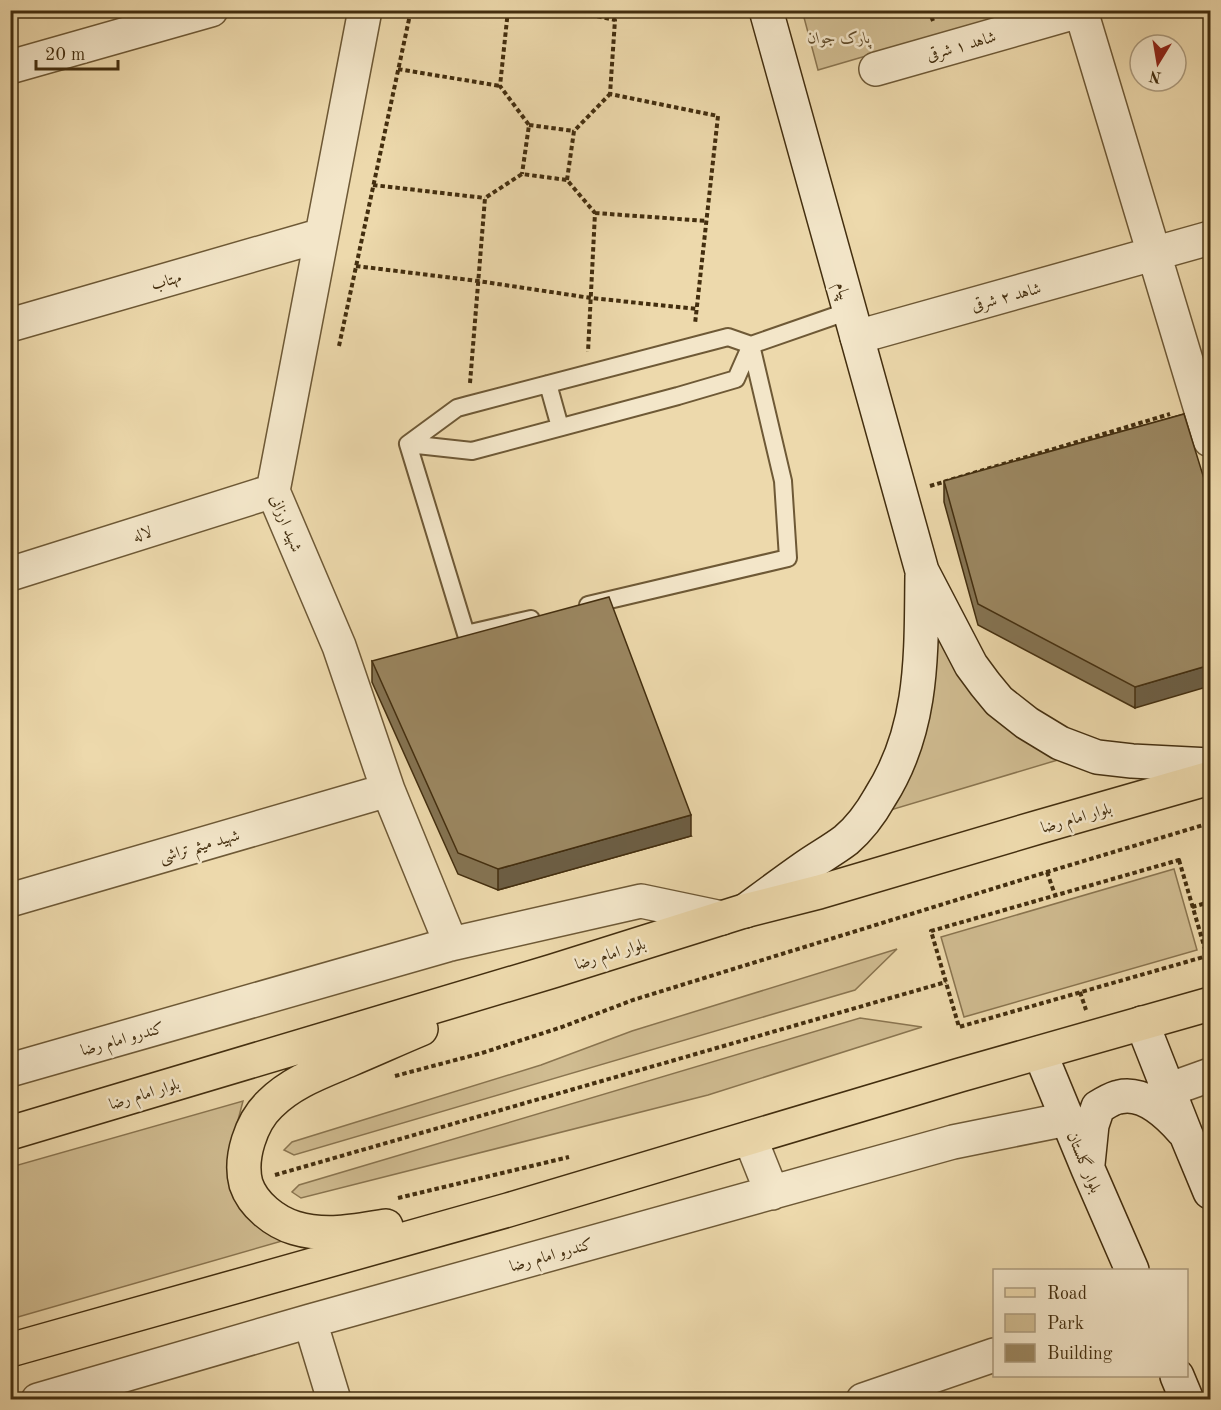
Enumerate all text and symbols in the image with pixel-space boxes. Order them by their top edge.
street label: شاهد ۱ شرقی [925,28,998,65]
park label: پارک جوان [807,30,873,49]
scale bar [36,33,118,71]
north arrow [1128,33,1188,93]
text: 20 m [45,46,85,64]
text: N [1147,67,1163,85]
street label: مهتاب [150,270,184,295]
street label: شاهد ۲ شرقی [970,280,1043,316]
street label: پیام [827,281,852,304]
street label: شهید ارزانی [266,493,304,555]
street label: لاله [131,524,154,545]
street label: بلوار امام رضا [1039,801,1115,841]
street label: شهید میثم تراشی [158,828,243,873]
street label: بلوار امام رضا [573,937,649,978]
street label: کندرو امام رضا [79,1019,167,1064]
street label: بلوار امام رضا [107,1077,183,1118]
street label: بلوار گلستان [1063,1129,1106,1196]
street label: کندرو امام رضا [508,1235,596,1280]
legend [993,1269,1188,1377]
text: Road [1047,1285,1087,1303]
text: Park [1047,1315,1084,1333]
text: Building [1047,1345,1113,1363]

